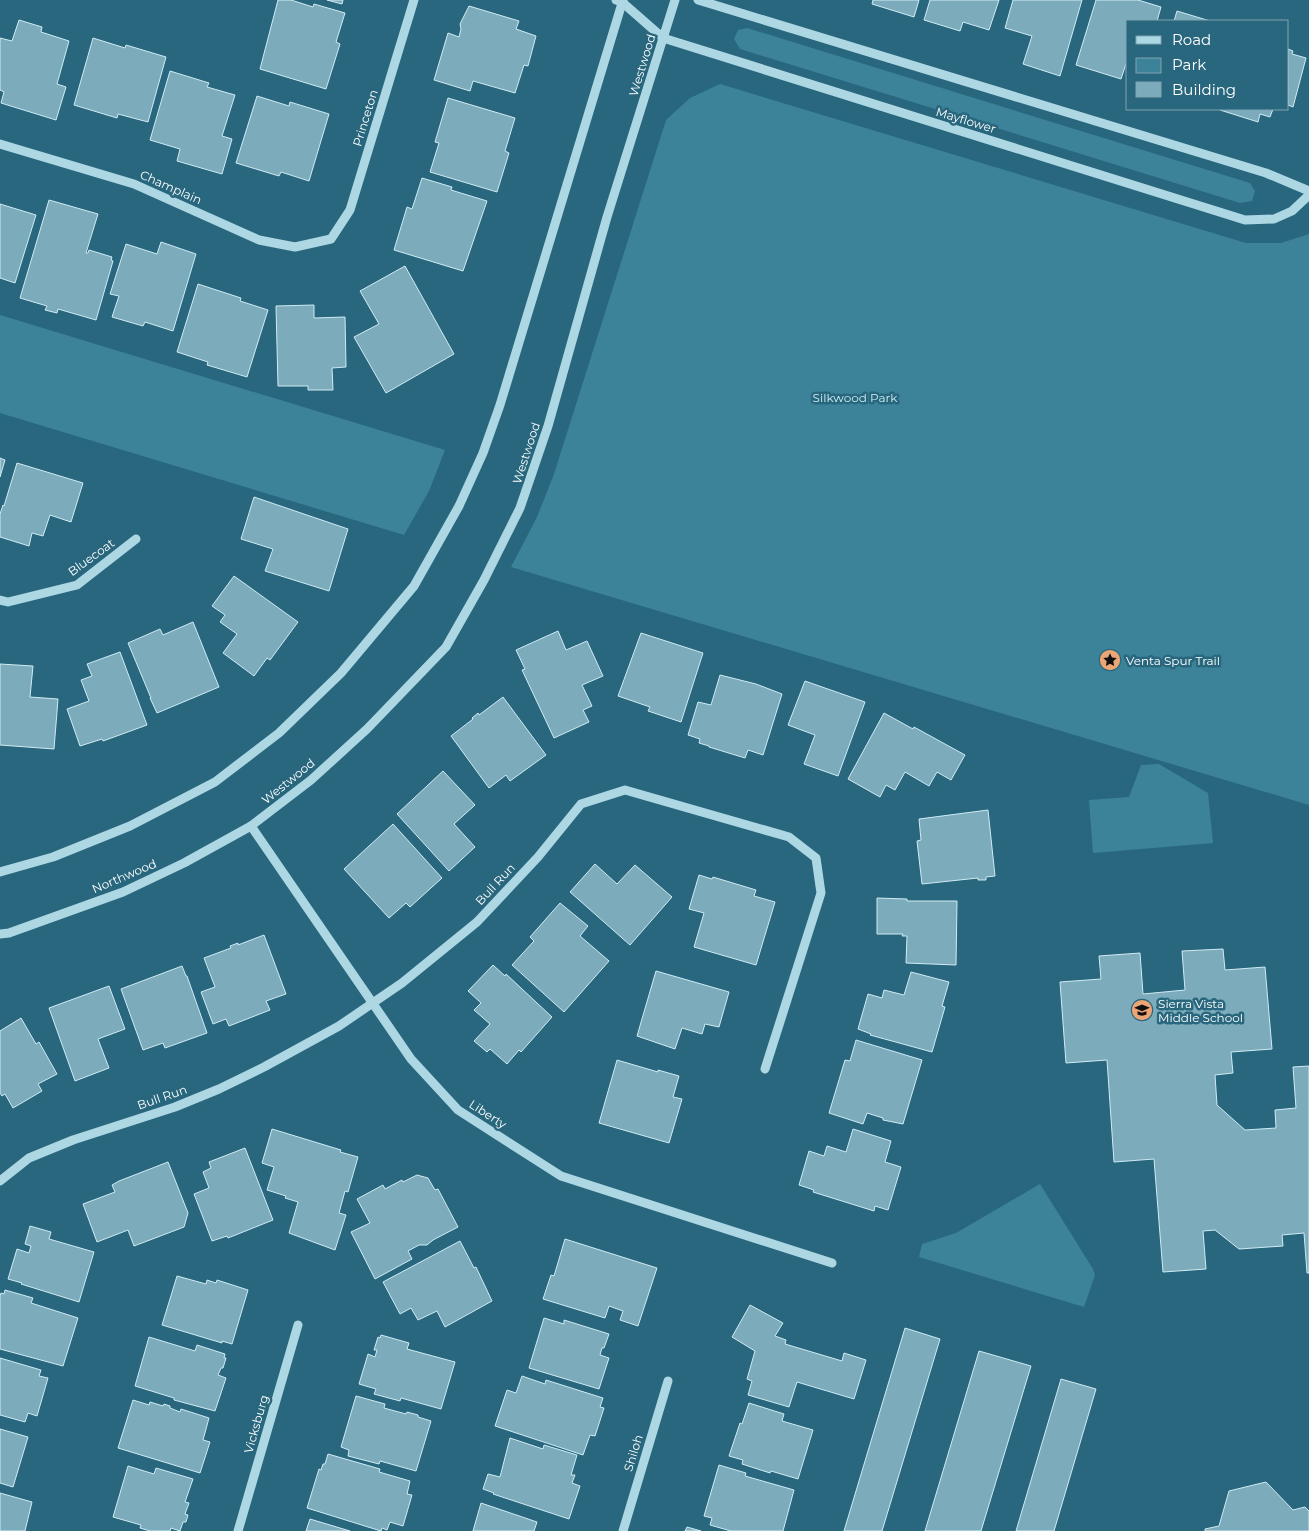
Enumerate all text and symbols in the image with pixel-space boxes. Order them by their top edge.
legend [1126,20,1289,110]
text: Road [1172,30,1211,49]
street label: Westwood [625,32,659,98]
text: Park [1172,55,1206,74]
text: Building [1172,80,1236,99]
street label: Princeton [349,88,381,148]
street label: Mayflower [934,104,998,136]
street label: Champlain [138,167,204,207]
park label: Silkwood Park [813,390,898,405]
street label: Westwood [509,420,543,486]
street label: Bluecoat [65,535,117,579]
place icon: Venta Spur Trail [1098,648,1122,672]
place label: Venta Spur Trail [1126,653,1220,668]
street label: Westwood [258,755,318,807]
street label: Northwood [89,856,159,896]
street label: Bull Run [472,860,518,908]
place label: Sierra Vista Middle School [1158,996,1243,1025]
school or university icon: Sierra Vista Middle School [1130,998,1154,1022]
street label: Bull Run [135,1082,189,1112]
street label: Liberty [466,1096,510,1132]
street label: Vicksburg [241,1393,271,1455]
street label: Shiloh [620,1433,646,1473]

